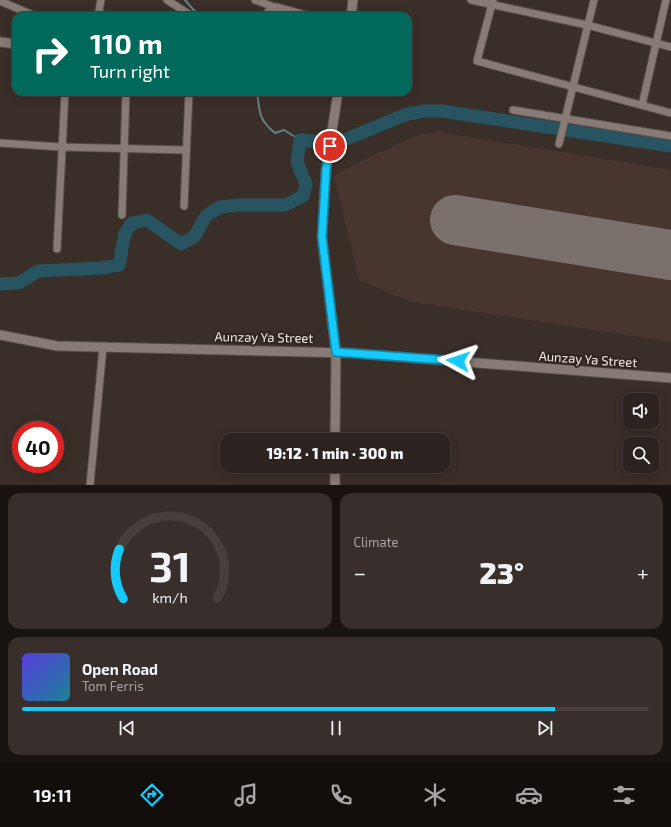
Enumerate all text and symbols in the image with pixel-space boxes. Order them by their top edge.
text: 110 m [90,26,163,60]
icon: right [24,28,76,80]
text: Turn right [90,60,170,82]
pin [313,129,347,163]
icon: arrive [319,135,341,157]
street label: Aunzay Ya Street [214,328,314,346]
position arrow [437,340,479,382]
street label: Aunzay Ya Street [538,348,638,370]
map controls [623,393,659,473]
button: sound [623,393,659,429]
speed limit sign: 40 [12,421,64,473]
button: search [623,437,659,473]
text: 19:12 · 1 min · 300 m [266,444,404,462]
text: Climate [354,534,398,550]
text: 31 [149,540,191,590]
text: 23° [479,554,524,590]
text: − [354,559,366,585]
text: + [637,559,649,585]
text: km/h [152,589,187,606]
text: Open Road [82,660,158,678]
text: Tom Ferris [82,678,144,694]
icon: previous [116,717,138,739]
icon: pause [325,717,347,739]
icon: next [534,717,556,739]
icon: directions [138,781,166,809]
icon: music [232,781,260,809]
icon: phone [327,781,355,809]
icon: climate [421,781,449,809]
icon: car [515,781,543,809]
icon: filters [610,781,638,809]
text: 19:11 [33,784,72,806]

